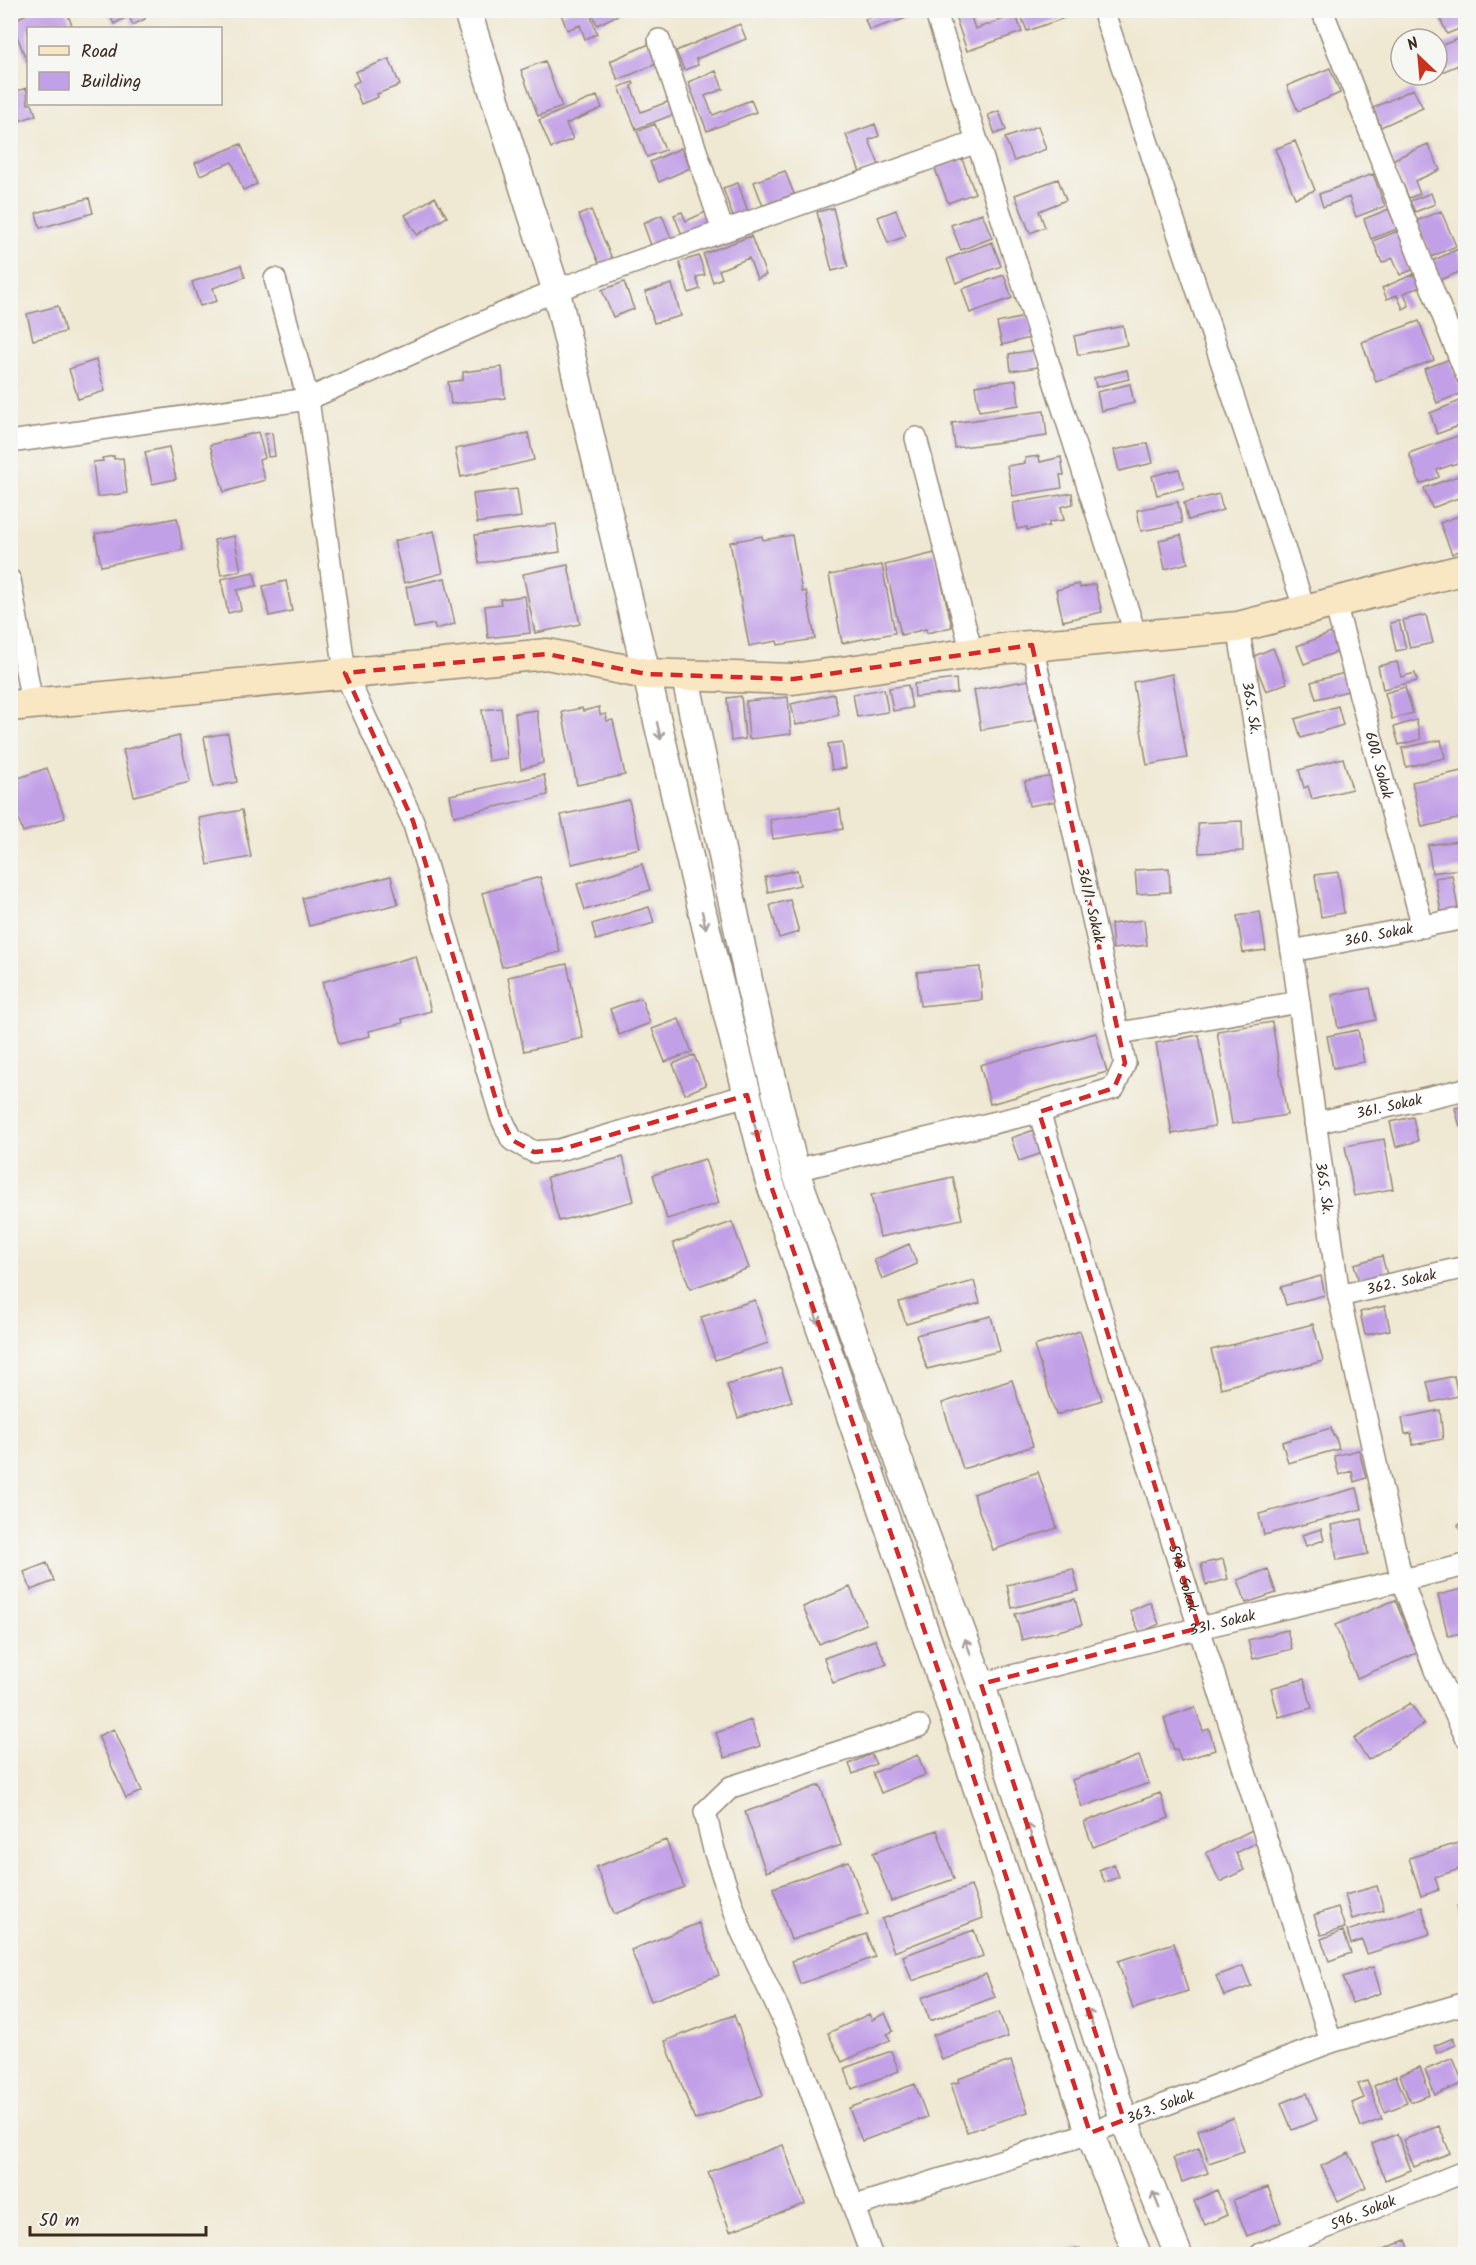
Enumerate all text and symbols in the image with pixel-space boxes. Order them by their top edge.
legend [27,27,222,105]
north arrow [1389,27,1449,87]
text: N [1403,31,1423,58]
text: Road [81,38,118,67]
text: Building [81,68,141,97]
street label: 365. Sk. [1234,680,1267,736]
one-way arrow [654,721,666,740]
street label: 600. Sokak [1357,729,1399,803]
street label: 361/1. Sokak [1070,865,1111,946]
one-way arrow [699,910,710,930]
street label: 360. Sokak [1342,917,1416,954]
street label: 361. Sokak [1354,1088,1426,1126]
one-way arrow [750,1120,762,1139]
street label: 365. Sk. [1308,1161,1339,1216]
street label: 362. Sokak [1364,1263,1440,1302]
one-way arrow [811,1306,822,1325]
street label: 598. Sokak [1161,1541,1205,1616]
street label: 331. Sokak [1187,1604,1259,1643]
one-way arrow [961,1638,972,1657]
one-way arrow [1023,1823,1034,1842]
one-way arrow [1084,2008,1095,2027]
street label: 363. Sokak [1123,2083,1199,2131]
street label: 596. Sokak [1327,2189,1401,2238]
one-way arrow [1150,2192,1161,2210]
scale bar [30,2199,206,2237]
text: 50 m [39,2207,79,2236]

